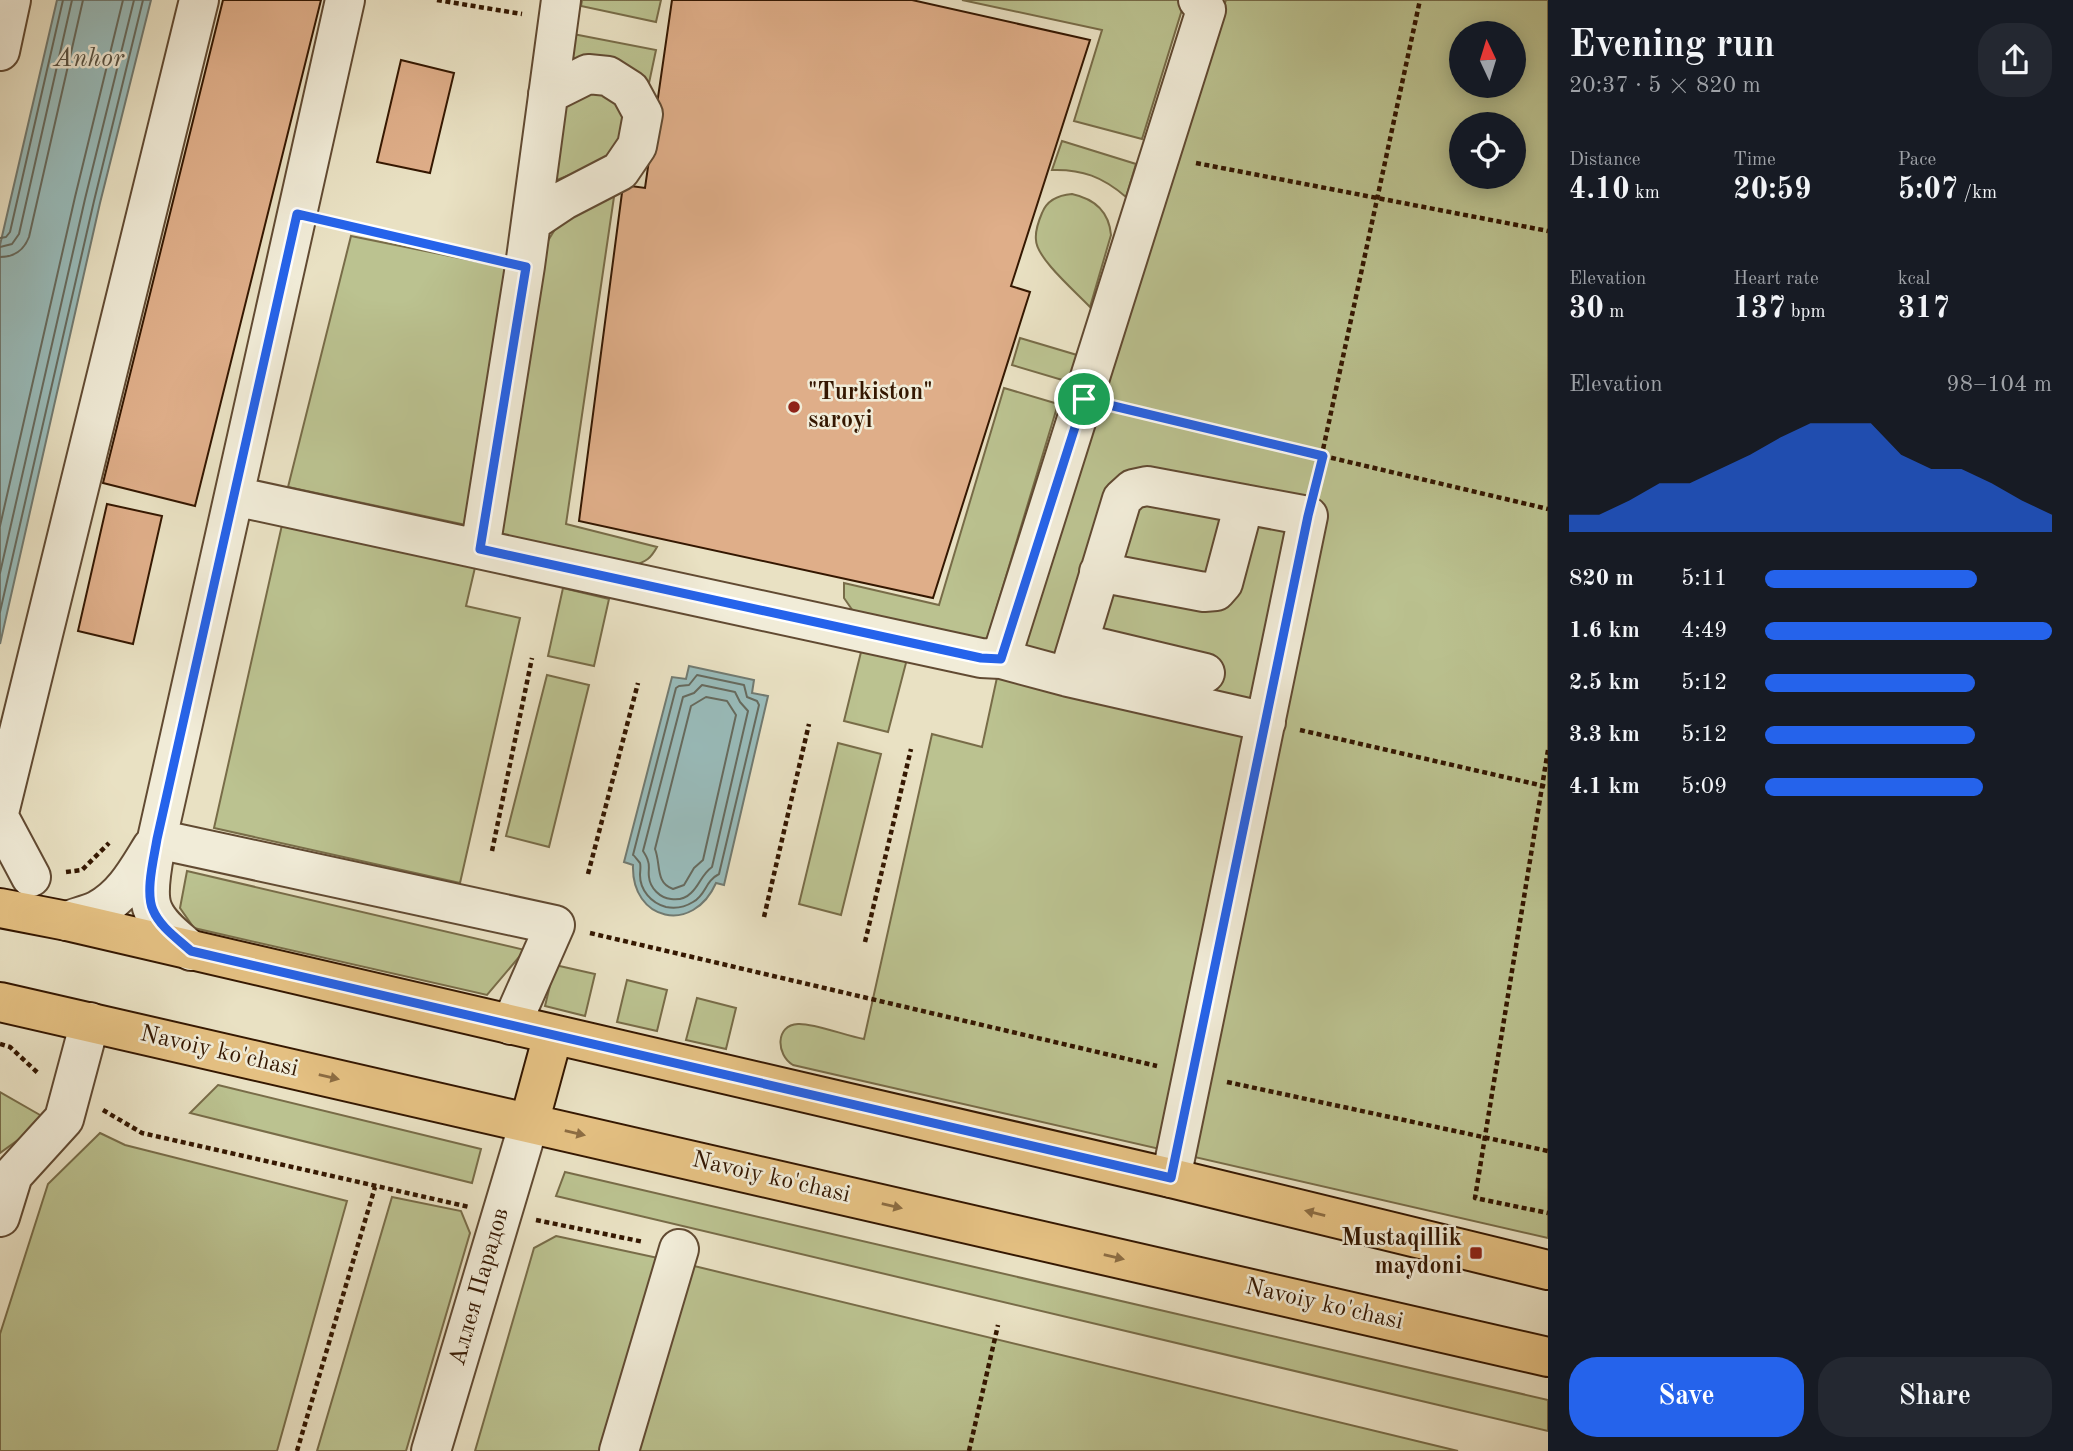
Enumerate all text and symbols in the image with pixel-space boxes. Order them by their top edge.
north arrow [1449,21,1526,98]
map controls [1449,21,1526,189]
button: share [1978,23,2052,97]
text: Evening run [1569,27,1775,65]
water label: Anhor [52,46,125,72]
text: 20:37 · 5 × 820 m [1569,74,1761,97]
button: locate [1449,112,1526,189]
text: Distance [1569,151,1641,170]
text: Time [1733,151,1776,170]
text: Pace [1898,151,1936,170]
text: 4.10 [1569,175,1630,205]
text: 20:59 [1733,175,1811,205]
text: 5:07 [1898,175,1958,205]
text: km [1630,184,1660,203]
text: /km [1958,184,1997,203]
text: Elevation [1569,270,1646,289]
text: Heart rate [1733,270,1819,289]
text: kcal [1898,270,1930,289]
text: 30 [1569,294,1604,324]
text: 137 [1733,294,1786,324]
text: 317 [1898,294,1950,324]
text: m [1604,303,1624,322]
text: bpm [1786,303,1826,322]
pin [1054,369,1114,429]
text: Elevation [1569,373,1663,396]
text: 98–104 m [1946,373,2052,396]
icon: arrive [1065,380,1103,418]
place label: "Turkiston" saroyi [808,381,933,433]
marker: "Turkiston" saroyi [786,399,802,415]
text: 820 m [1569,567,1634,590]
text: 5:11 [1681,567,1727,590]
text: 1.6 km [1569,619,1640,642]
text: 4:49 [1681,619,1727,642]
text: 2.5 km [1569,671,1640,694]
text: 5:12 [1681,671,1727,694]
text: 3.3 km [1569,723,1640,746]
text: 5:12 [1681,723,1727,746]
text: 4.1 km [1569,775,1640,798]
text: 5:09 [1681,775,1727,798]
street label: Navoiy ko'chasi [138,1022,300,1082]
one-way arrow [318,1072,340,1083]
one-way arrow [564,1128,586,1139]
street label: Navoiy ko'chasi [690,1148,852,1208]
one-way arrow [881,1201,903,1212]
street label: Аллея Парадов [446,1205,514,1369]
one-way arrow [1304,1207,1326,1218]
place label: Mustaqillik maydoni [1341,1227,1462,1279]
marker: Mustaqillik maydoni [1468,1245,1484,1261]
one-way arrow [1103,1252,1125,1263]
street label: Navoiy ko'chasi [1243,1275,1405,1335]
button: Save [1569,1357,1804,1437]
button: Share [1818,1357,2052,1437]

